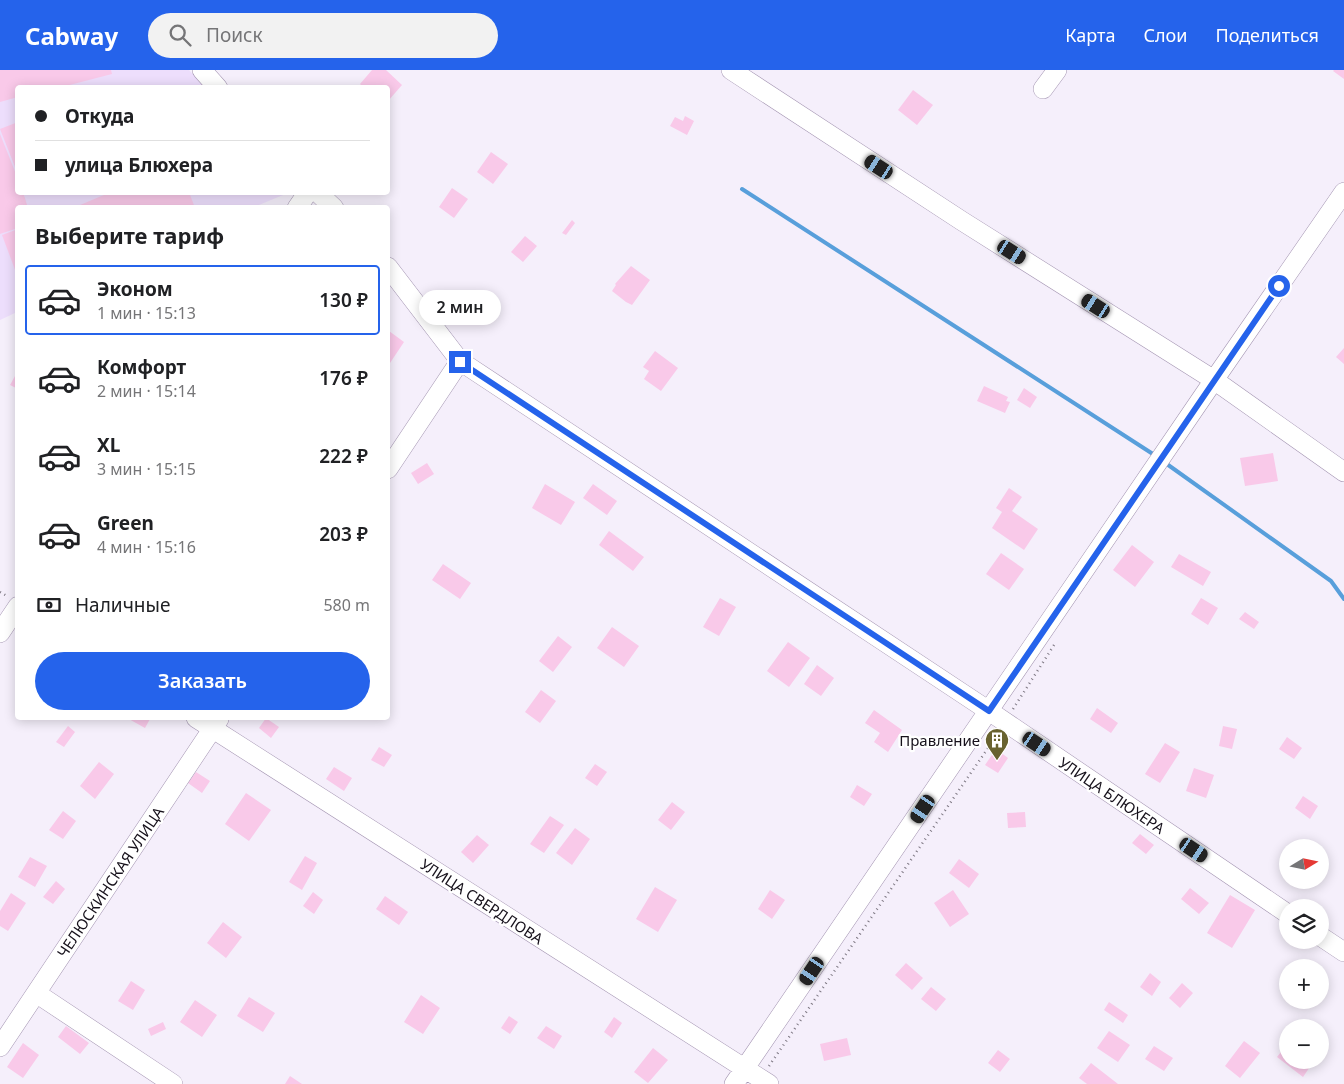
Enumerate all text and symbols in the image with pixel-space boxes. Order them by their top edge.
search box [148,13,498,58]
text: Cabway [25,19,118,52]
icon: search [166,21,194,49]
text: Поиск [206,22,263,48]
text: Карта [1065,23,1115,47]
text: Слои [1143,23,1187,47]
text: Поделиться [1215,23,1319,47]
text: Откуда [65,103,134,129]
text: улица Блюхера [65,152,213,178]
car [862,153,895,181]
text: Выберите тариф [35,220,224,250]
car [995,238,1028,266]
route start [1268,275,1290,297]
text: Эконом [97,276,173,302]
icon: car [37,278,82,323]
text: 130 ₽ [319,287,368,313]
callout: 2 мин [419,290,501,324]
car [1079,292,1112,320]
text: 2 мин [437,296,484,318]
text: 1 мин · 15:13 [97,302,196,324]
route end [449,351,471,373]
text: Комфорт [97,354,186,380]
icon: car [37,356,82,401]
text: 176 ₽ [319,365,368,391]
text: 2 мин · 15:14 [97,380,196,402]
text: XL [97,432,120,458]
icon: car [37,434,82,479]
text: 222 ₽ [319,443,368,469]
text: 3 мин · 15:15 [97,458,196,480]
text: Green [97,510,154,536]
icon: car [37,512,82,557]
text: 203 ₽ [319,521,368,547]
text: 4 мин · 15:16 [97,536,196,558]
icon: cash [35,591,63,619]
text: Наличные [75,592,170,618]
text: 580 m [323,594,370,616]
button: Заказать [35,652,370,710]
building icon: Правление [984,727,1010,761]
car [1020,729,1053,759]
place label: Правление [899,730,980,750]
street label: УЛИЦА БЛЮХЕРА [1055,752,1169,838]
car [908,792,937,826]
street label: ЧЕЛЮСКИНСКАЯ УЛИЦА [52,802,168,961]
car [1177,835,1210,865]
north arrow [1279,839,1329,889]
map controls [1279,839,1329,1069]
street label: УЛИЦА СВЕРДЛОВА [417,854,548,948]
button: layers [1279,899,1329,949]
car [797,954,826,988]
button: + [1279,959,1329,1009]
button: − [1279,1019,1329,1069]

